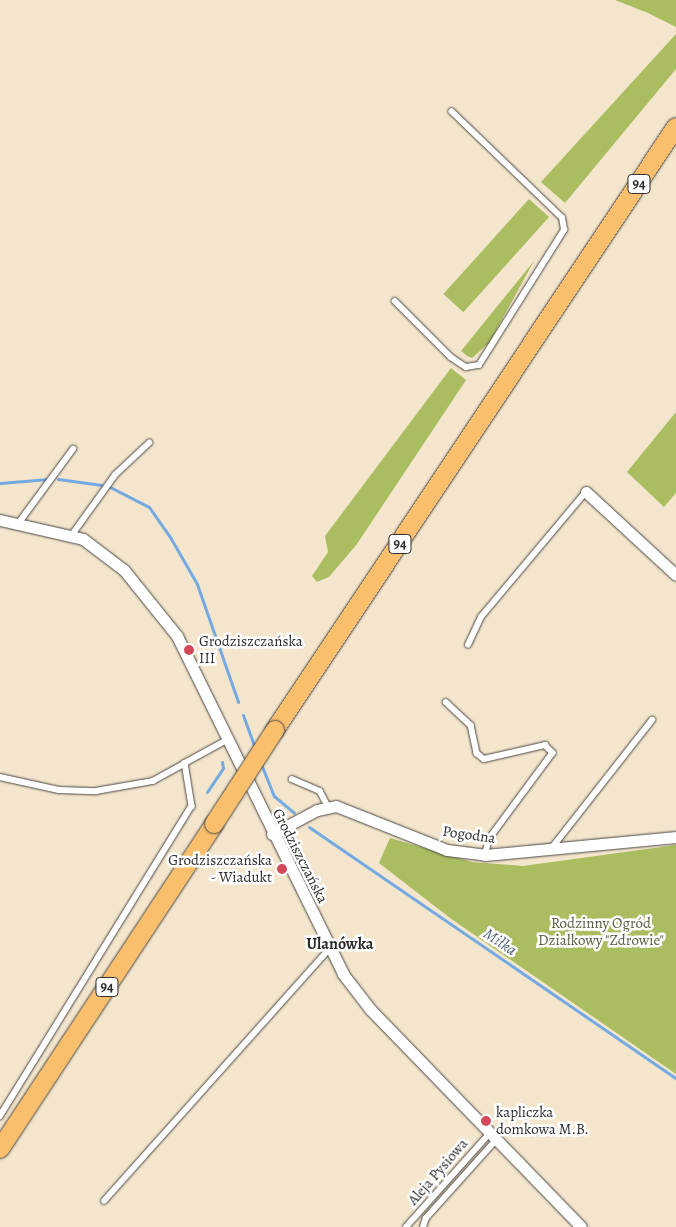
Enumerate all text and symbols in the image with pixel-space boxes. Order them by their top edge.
road number: 94 [626,172,652,195]
road number: 94 [388,532,412,556]
place label: Grodziszczańska III [199,632,303,667]
marker: Grodziszczańska III [183,644,195,656]
street label: Grodziszczańska [268,806,332,906]
street label: Pogodna [441,822,497,848]
place label: Grodziszczańska - Wiadukt [168,851,272,886]
marker: Grodziszczańska - Wiadukt [276,863,288,875]
park label: Rodzinny Ogród Działkowy "Zdrowie" [538,914,664,949]
water label: Miłka [480,924,520,960]
district label: Ulanówka [307,934,373,954]
road number: 94 [94,976,120,999]
place label: kapliczka domkowa M.B. [496,1103,589,1138]
marker: kapliczka domkowa M.B. [480,1115,492,1127]
street label: Aleja Pysiowa [404,1135,472,1209]

